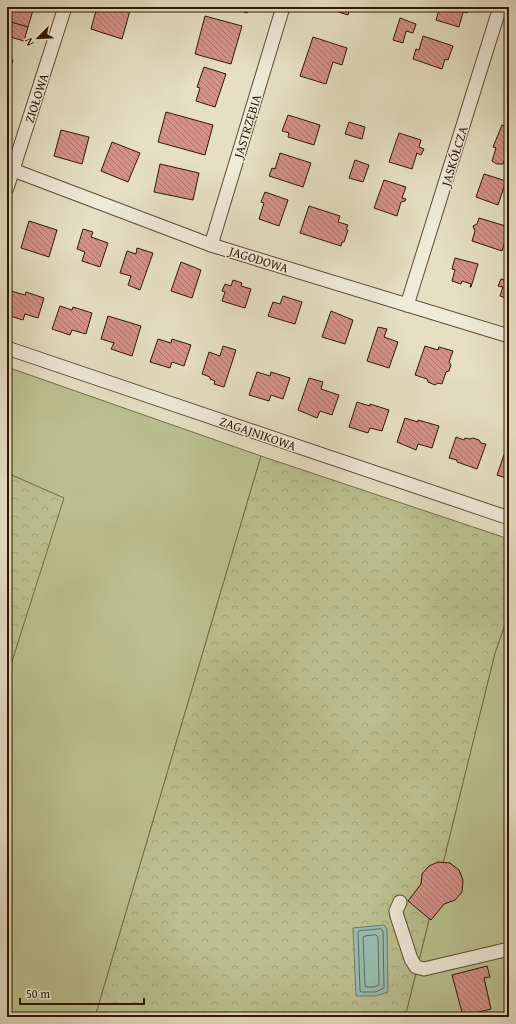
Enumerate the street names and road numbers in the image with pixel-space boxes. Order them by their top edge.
street label: ZIOŁOWA [20,71,53,125]
street label: JASTRZĘBIA [228,92,266,162]
street label: JASKÓŁCZA [436,124,473,191]
street label: JAGODOWA [225,241,291,278]
street label: ZAGAJNIKOWA [217,411,299,455]

